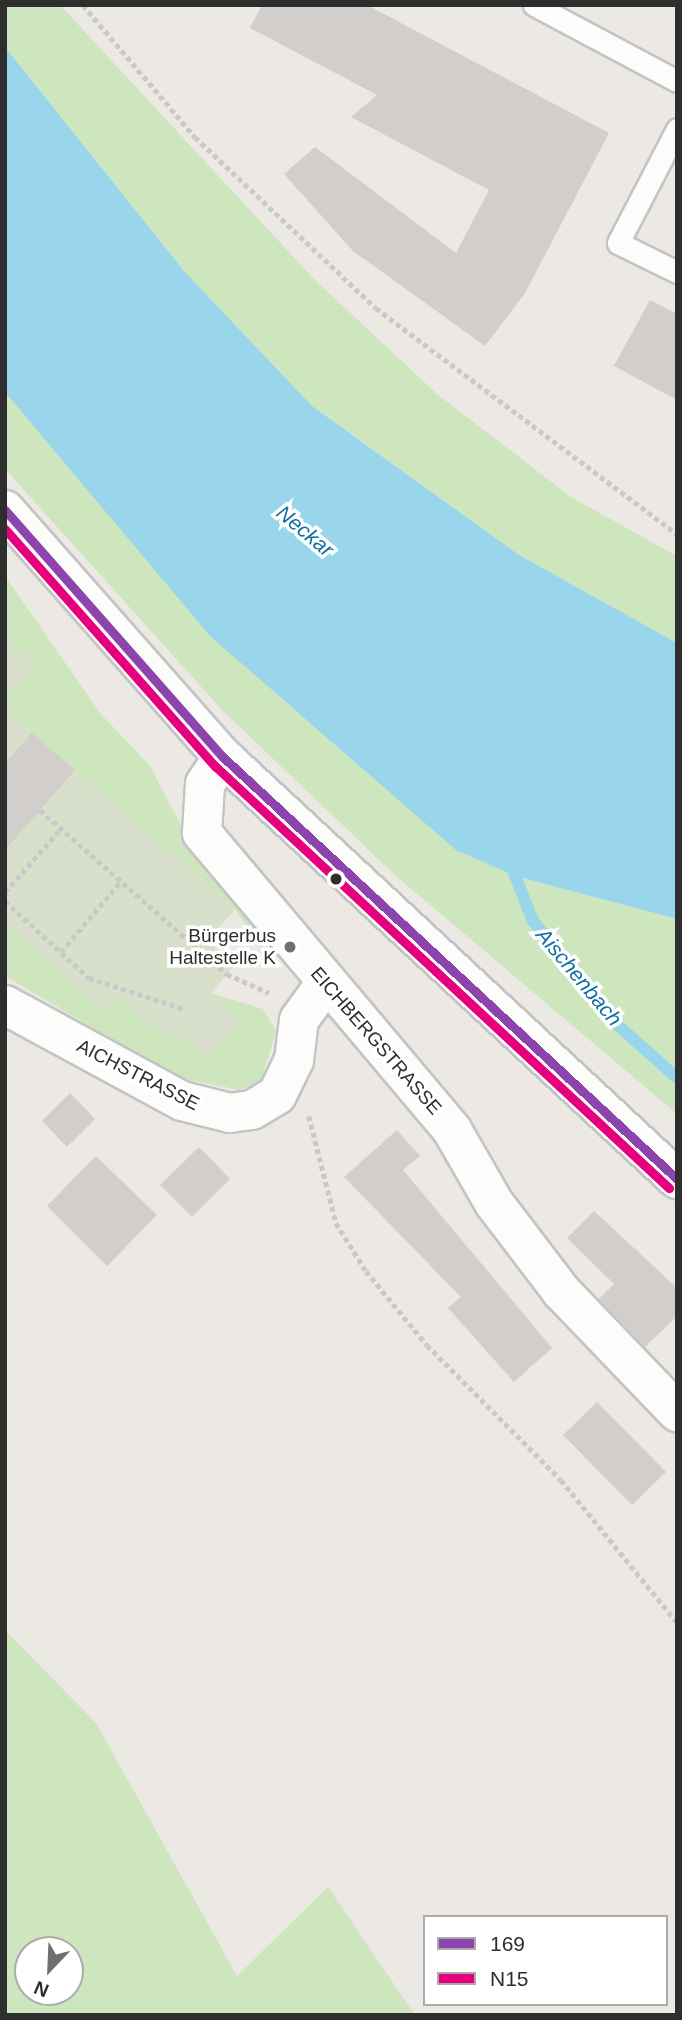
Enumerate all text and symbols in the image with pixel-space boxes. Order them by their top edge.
water label: Neckar [271,500,339,562]
unlabelled marker [329,872,343,886]
water label: Aischenbach [531,923,627,1031]
place label: Bürgerbus Haltestelle K [169,925,276,969]
marker: Bürgerbus Haltestelle K [282,939,298,955]
street label: EICHBERGSTRASSE [306,963,446,1119]
street label: AICHSTRASSE [73,1034,203,1116]
legend [423,1915,668,2006]
text: 169 [490,1932,525,1955]
north arrow [14,1936,84,2006]
text: N15 [490,1967,529,1990]
text: N [31,1977,52,2001]

